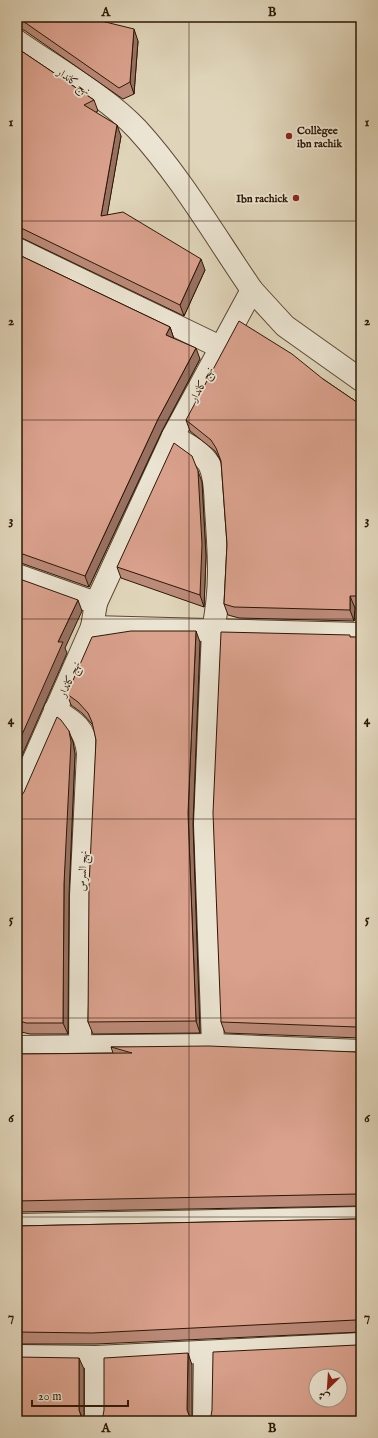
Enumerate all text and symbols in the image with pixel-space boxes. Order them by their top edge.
text: A [101,4,112,21]
text: B [268,4,277,21]
street label: نهج كاندار [51,65,93,101]
text: 1 [9,114,14,131]
text: 1 [365,114,370,131]
place label: Collègee ibn rachik [297,124,343,151]
marker: Collègee ibn rachik [284,131,294,141]
place label: Ibn rachick [236,192,289,206]
marker: Ibn rachick [291,193,301,203]
text: 2 [8,313,14,330]
text: 2 [364,313,370,330]
street label: نهج كاندار [186,365,220,407]
text: 3 [9,512,14,529]
text: 3 [365,512,370,529]
street label: نهج كاندار [55,659,87,702]
text: 4 [8,712,15,729]
text: 4 [364,712,371,729]
street label: نهج السرس [75,850,94,892]
text: 5 [9,911,14,928]
text: 5 [365,911,370,928]
text: 6 [8,1110,14,1127]
text: 6 [364,1110,370,1127]
text: 7 [8,1309,14,1326]
text: 7 [364,1309,370,1326]
north arrow [308,1368,348,1408]
scale bar [32,1382,128,1408]
text: ش [316,1387,332,1405]
text: 20 m [38,1389,61,1404]
text: A [101,1420,112,1437]
text: B [268,1420,277,1437]

